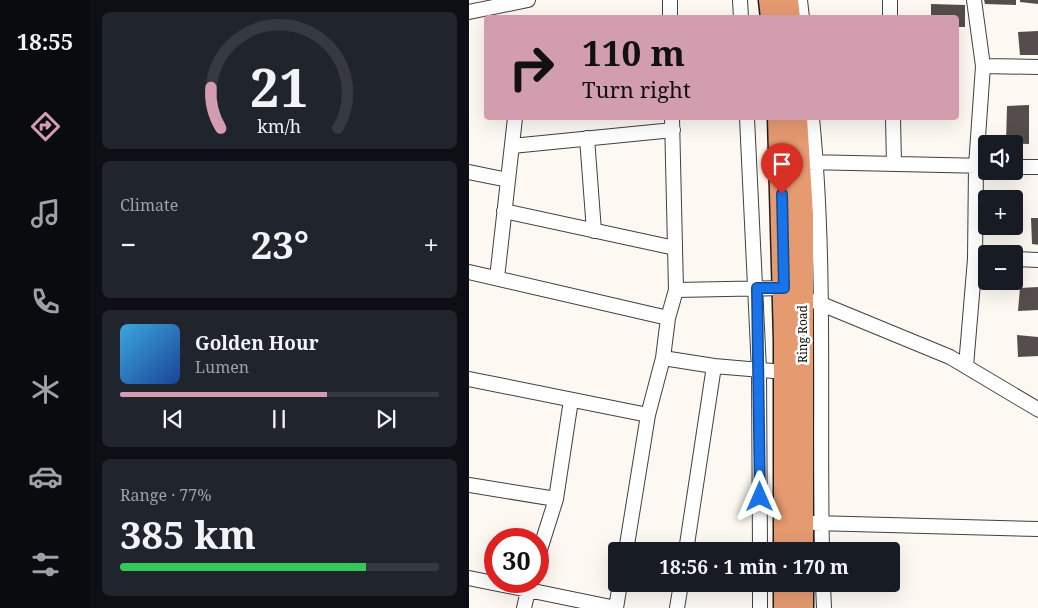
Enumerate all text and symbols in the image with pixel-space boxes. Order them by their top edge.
text: 18:55 [17,26,73,56]
text: 110 m [582,29,685,76]
icon: right [499,35,564,100]
text: 21 [250,51,309,122]
text: Turn right [582,74,691,104]
icon: directions [28,109,63,144]
text: km/h [258,114,301,138]
map controls [978,135,1023,290]
button: sound [978,135,1023,180]
pin [761,143,803,194]
icon: arrive [768,150,796,178]
button: + [978,190,1023,235]
text: Climate [120,194,178,216]
icon: music [28,196,63,231]
text: 23° [251,218,309,270]
text: − [120,225,136,263]
text: + [423,225,439,263]
button: − [978,245,1023,290]
icon: phone [28,284,63,319]
street label: Ring Road [794,304,811,363]
text: Golden Hour [195,330,319,356]
text: Lumen [195,356,249,378]
icon: climate [28,372,63,407]
icon: previous [159,405,187,433]
icon: pause [265,405,293,433]
icon: next [372,405,400,433]
icon: car [28,459,63,494]
position arrow [733,470,785,522]
text: Range · 77% [120,484,212,506]
text: 385 km [120,508,256,560]
speed limit sign: 30 [484,528,549,593]
icon: filters [28,547,63,582]
text: 18:56 · 1 min · 170 m [659,554,849,580]

